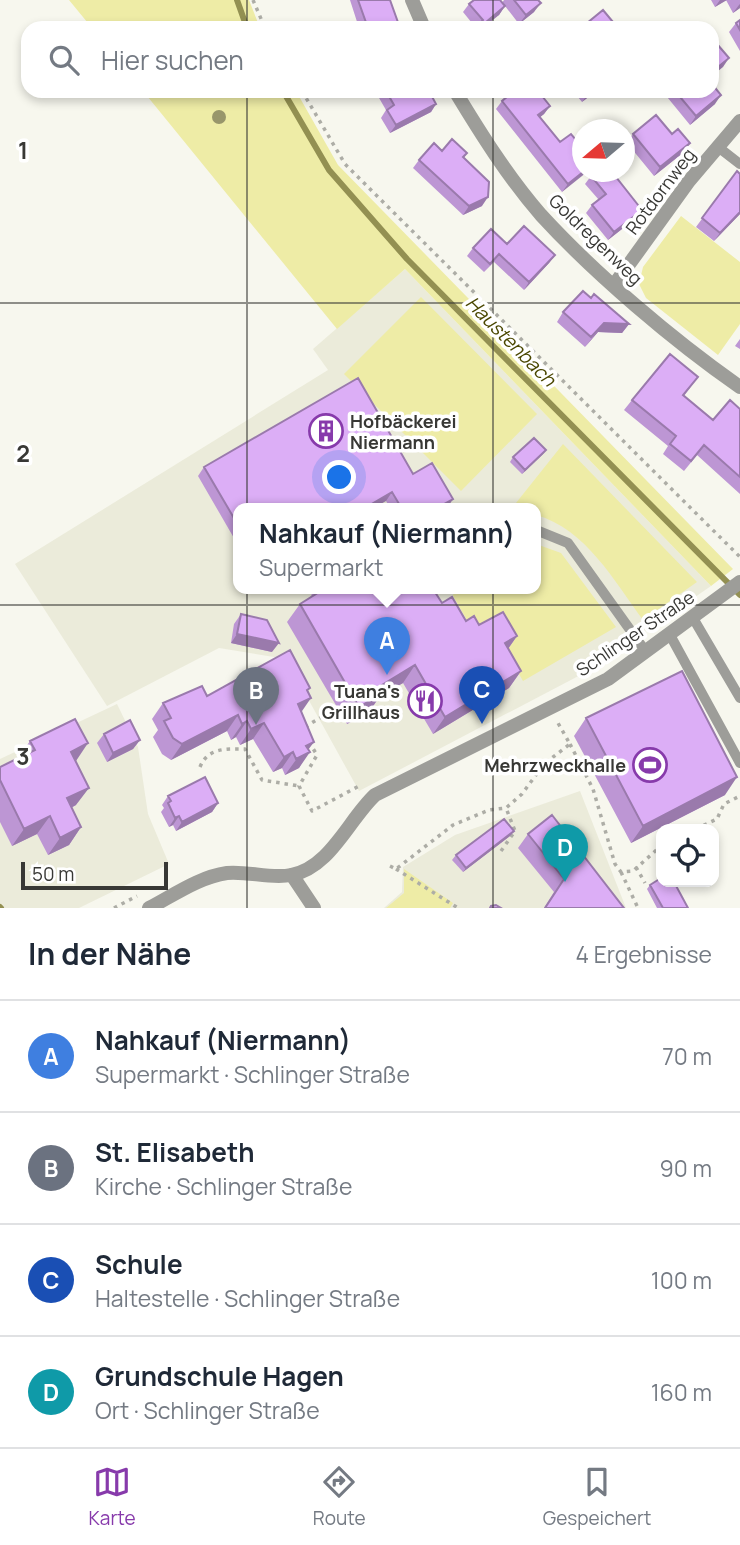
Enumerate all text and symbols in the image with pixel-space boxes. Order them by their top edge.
search box [21,21,719,98]
icon: search [45,41,83,79]
text: Hier suchen [101,42,244,78]
north arrow [572,119,635,182]
text: 1 [18,134,28,166]
street label: Rotdornweg [620,143,700,239]
street label: Goldregenweg [544,188,648,290]
water label: Haustenbach [460,290,562,392]
place label: Hofbäckerei Niermann [350,409,457,454]
building icon: Hofbäckerei Niermann [307,412,345,450]
text: 2 [16,437,30,469]
your location [322,460,356,494]
popup [233,503,541,594]
text: Nahkauf (Niermann) [259,515,515,551]
text: Supermarkt [259,551,383,583]
street label: Schlinger Straße [571,585,699,681]
pin: A [364,617,410,675]
pin: C [459,666,505,724]
pin: B [233,667,279,725]
place label: Tuana's Grillhaus [322,679,400,724]
restaurant icon: Tuana's Grillhaus [406,682,444,720]
text: 3 [16,740,30,772]
sports icon: Mehrzweckhalle [631,746,669,784]
place label: Mehrzweckhalle [484,753,626,777]
pin: D [542,824,588,882]
map controls [656,824,719,887]
button: locate [656,824,719,887]
scale bar [21,859,168,891]
text: 50 m [32,861,74,887]
text: In der Nähe [28,933,191,974]
text: 4 Ergebnisse [576,938,712,970]
text: Nahkauf (Niermann) [95,1022,351,1058]
text: A [43,1040,59,1072]
text: 70 m [662,1040,712,1072]
text: Supermarkt · Schlinger Straße [95,1058,410,1090]
text: St. Elisabeth [95,1134,254,1170]
text: B [44,1152,58,1184]
text: 90 m [660,1152,712,1184]
text: Kirche · Schlinger Straße [95,1170,352,1202]
text: Schule [95,1246,183,1282]
text: C [43,1264,60,1296]
text: 100 m [651,1264,712,1296]
text: Haltestelle · Schlinger Straße [95,1282,400,1314]
text: Grundschule Hagen [95,1358,344,1394]
text: D [43,1376,59,1408]
text: 160 m [651,1376,712,1408]
text: Ort · Schlinger Straße [95,1394,320,1426]
tab: Karte [89,1463,136,1531]
tab: Route [313,1463,366,1531]
tab: Gespeichert [543,1463,651,1531]

